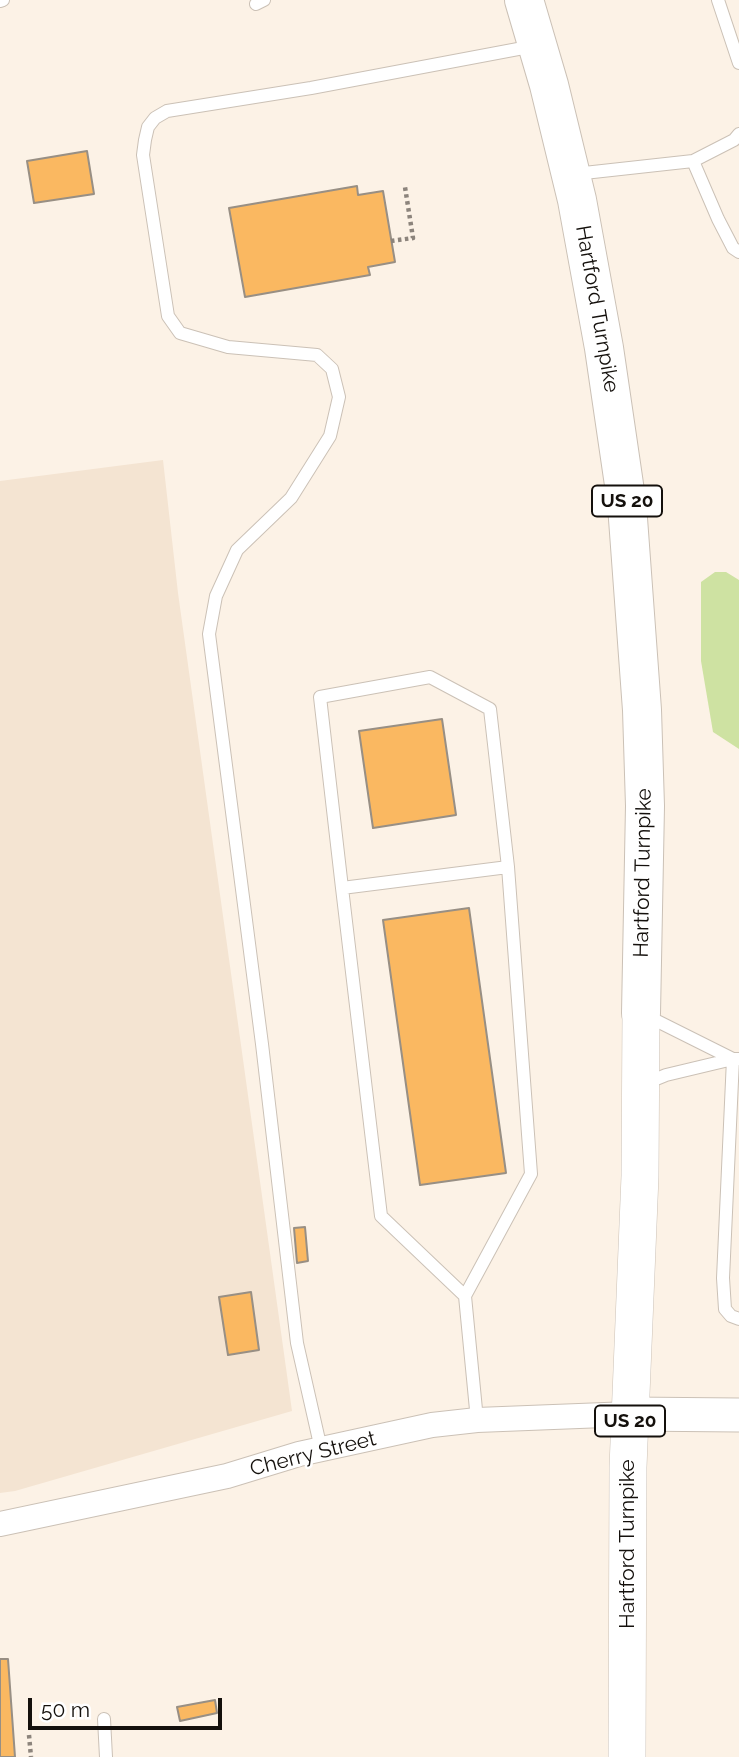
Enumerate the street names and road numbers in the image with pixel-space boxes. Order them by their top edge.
street label: Hartford Turnpike [570,223,624,395]
road number: US 20 [592,486,662,516]
street label: Hartford Turnpike [629,788,657,958]
road number: US 20 [595,1406,665,1436]
street label: Cherry Street [248,1426,378,1482]
street label: Hartford Turnpike [615,1459,641,1629]

